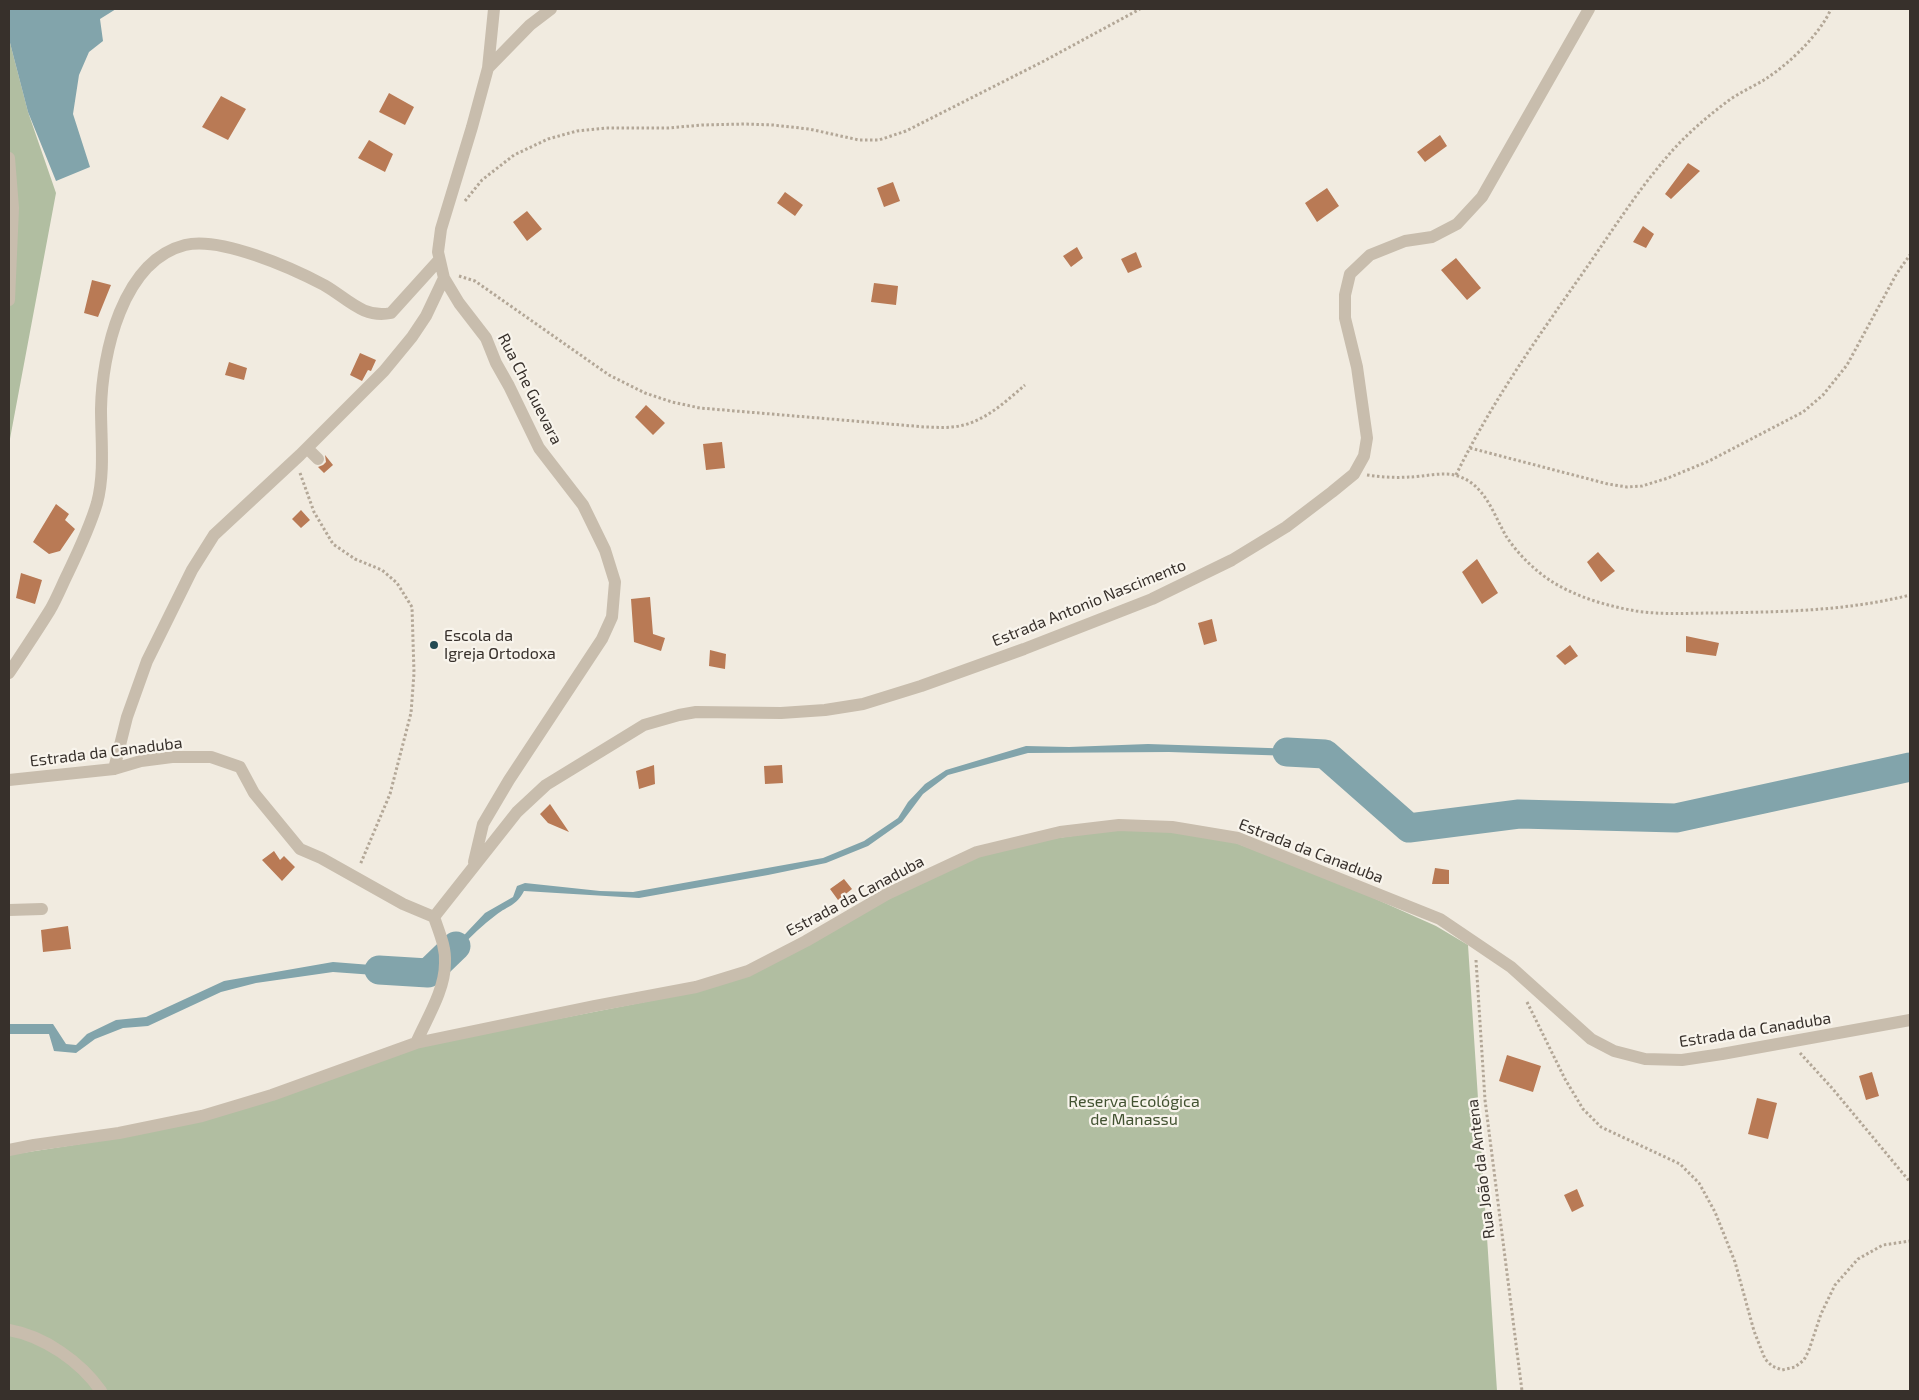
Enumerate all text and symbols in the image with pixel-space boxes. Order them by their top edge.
street label: Rua Che Guevara [494,330,566,448]
street label: Estrada Antonio Nascimento [989,555,1189,651]
place label: Escola da Igreja Ortodoxa [444,626,556,664]
marker: Escola da Igreja Ortodoxa [428,639,440,651]
street label: Estrada da Canaduba [29,733,183,771]
street label: Estrada da Canaduba [1236,815,1386,887]
street label: Estrada da Canaduba [783,851,927,941]
street label: Estrada da Canaduba [1678,1009,1832,1051]
park label: Reserva Ecológica de Manassu [1068,1092,1200,1130]
street label: Rua João da Antena [1463,1098,1499,1240]

